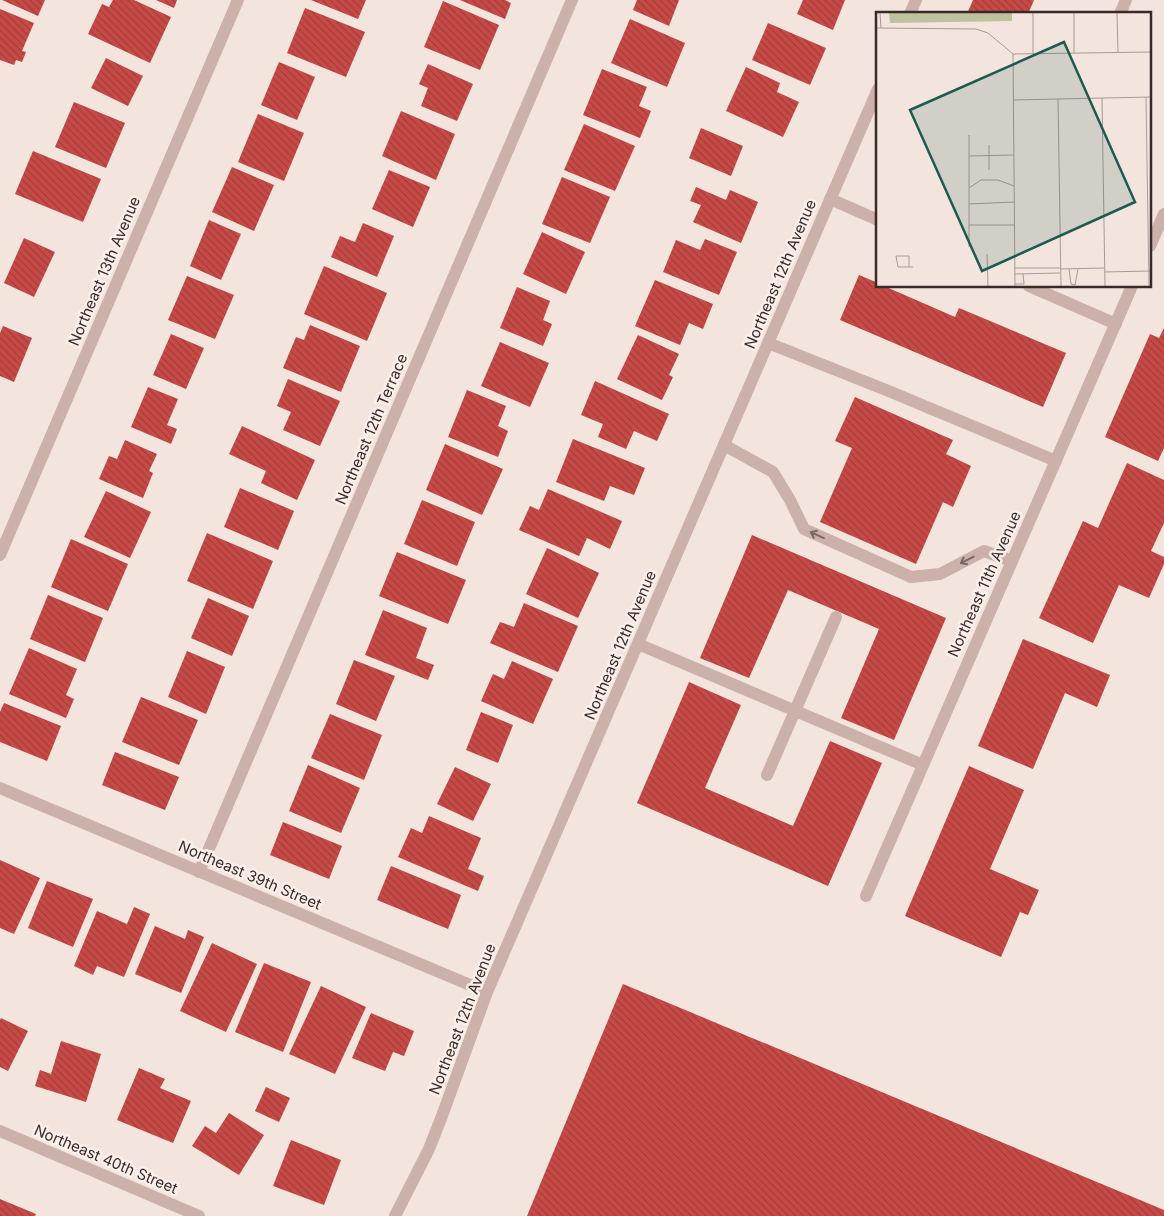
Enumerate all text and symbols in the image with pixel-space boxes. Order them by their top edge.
inset map [876,12,1152,288]
street label: Northeast 13th Avenue [64,193,144,349]
street label: Northeast 12th Avenue [740,197,820,351]
street label: Northeast 12th Terrace [331,351,411,507]
street label: Northeast 11th Avenue [943,508,1025,660]
one-way arrow [810,530,825,539]
one-way arrow [960,556,975,565]
street label: Northeast 12th Avenue [580,568,660,722]
street label: Northeast 39th Street [176,836,324,914]
street label: Northeast 12th Avenue [424,941,500,1097]
street label: Northeast 40th Street [31,1120,181,1198]

